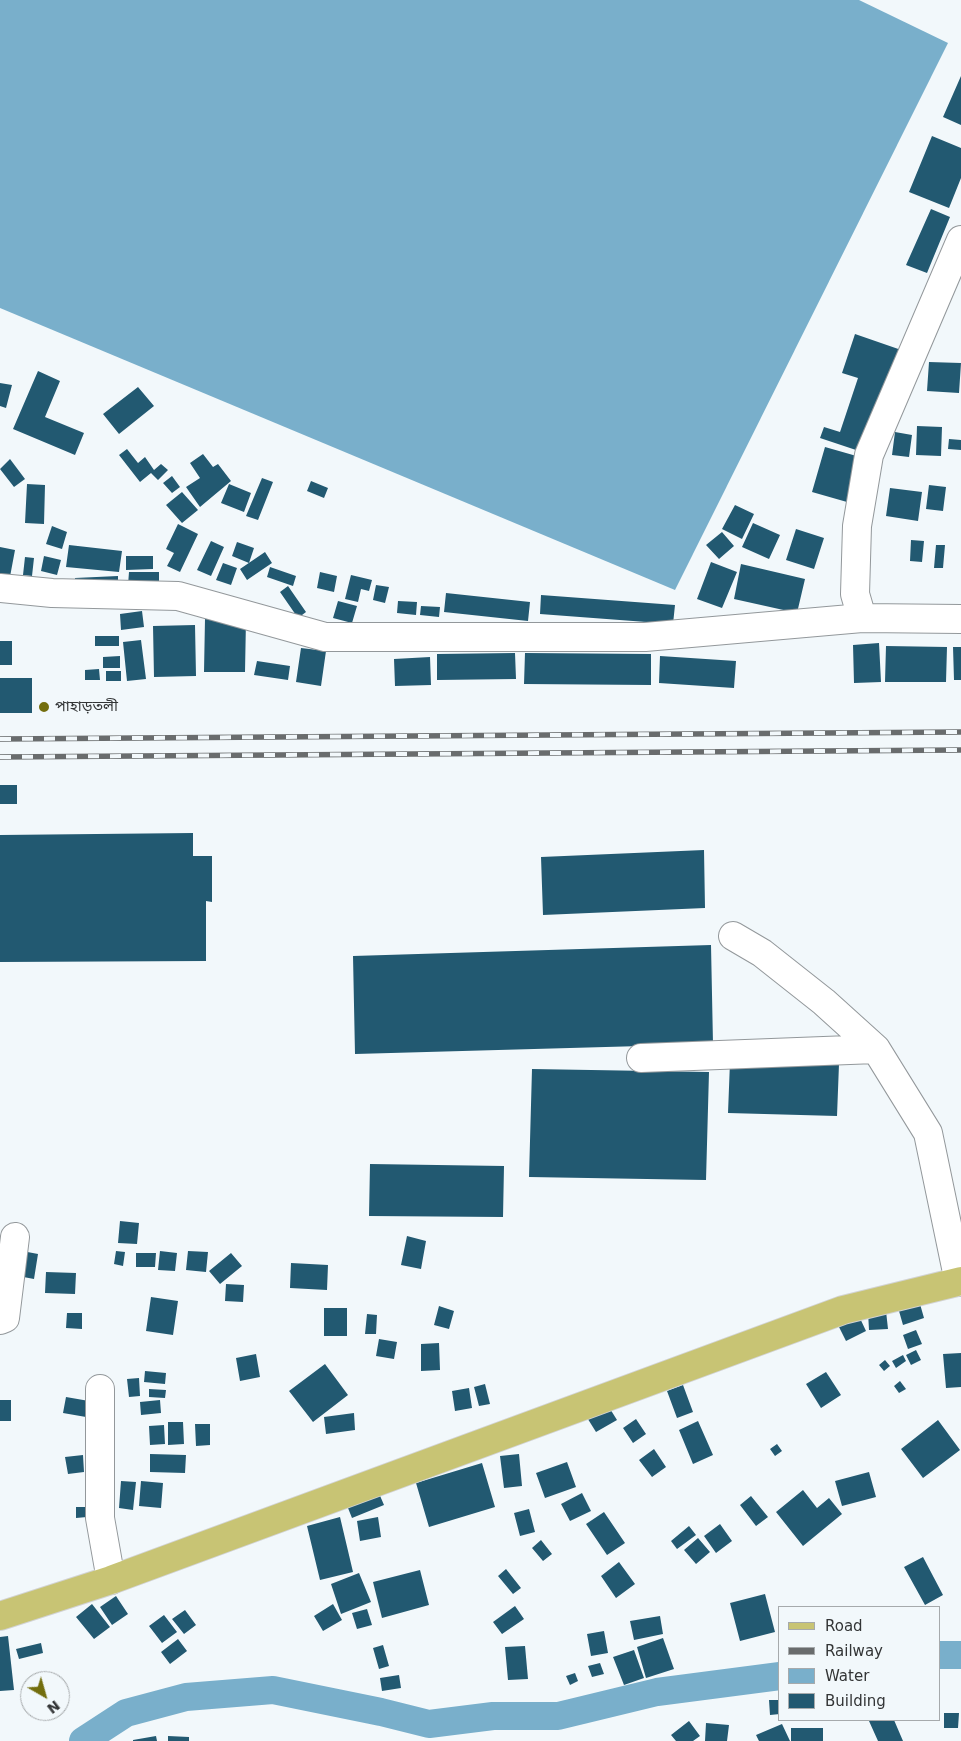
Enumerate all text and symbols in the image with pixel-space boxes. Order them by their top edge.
place label: পাহাড়তলী [55,698,118,716]
marker: পাহাড়তলী [37,700,51,714]
legend [778,1606,941,1721]
text: Road [825,1617,863,1635]
text: Railway [825,1642,883,1660]
text: Water [825,1667,869,1685]
north arrow [20,1671,70,1721]
text: Building [825,1692,886,1710]
text: N [44,1697,63,1717]

